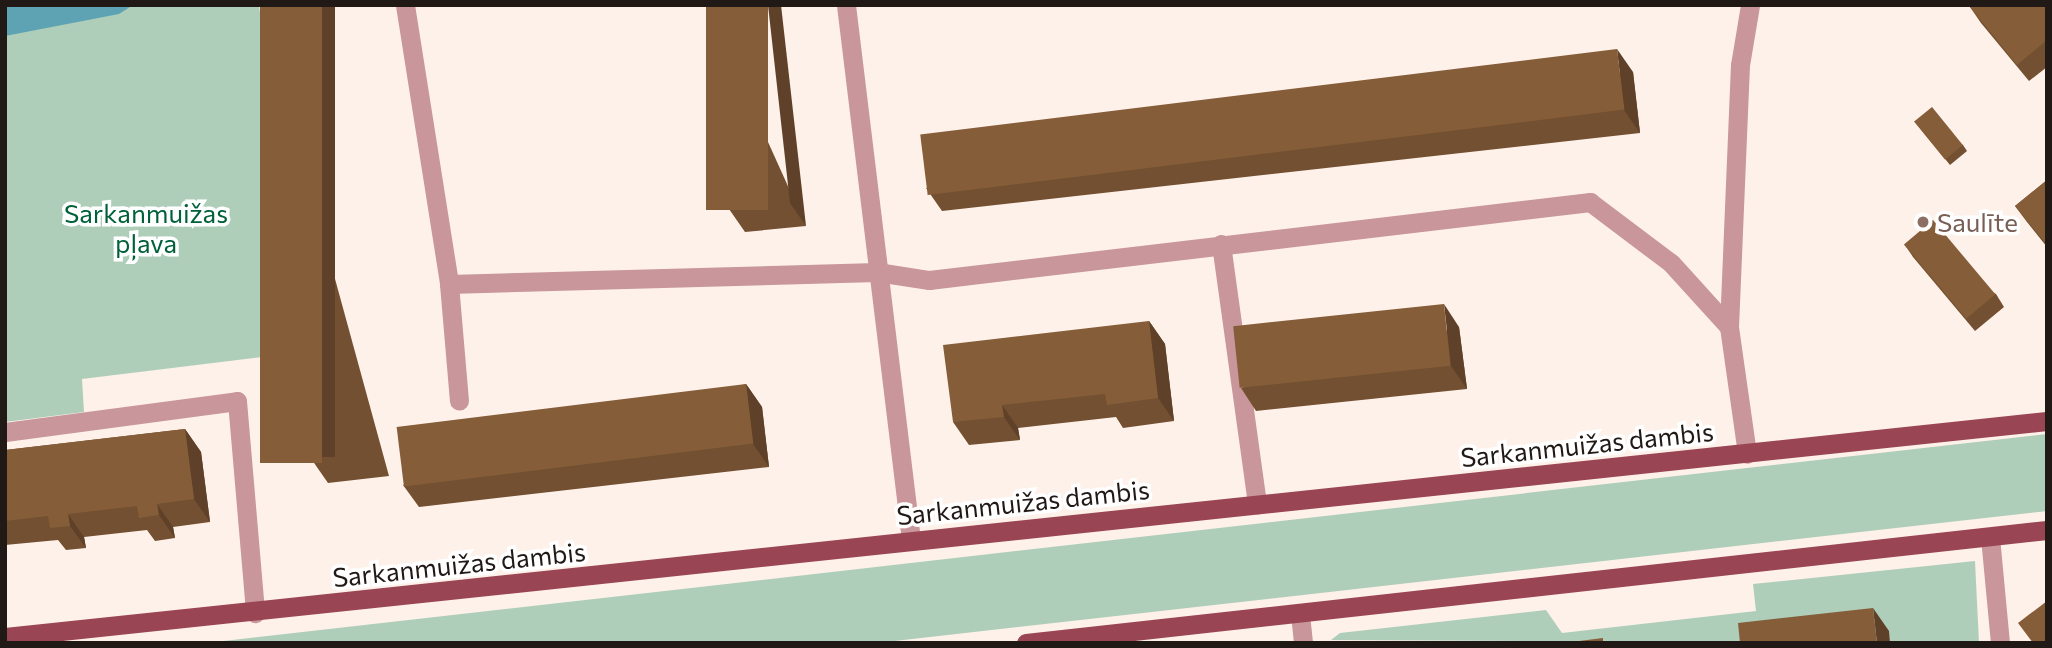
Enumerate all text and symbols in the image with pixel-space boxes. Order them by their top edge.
park label: Sarkanmuižas pļava [64,197,228,258]
place label: Saulīte [1937,206,2018,238]
marker: Saulīte [1915,214,1931,230]
street label: Sarkanmuižas dambis [1459,415,1715,473]
street label: Sarkanmuižas dambis [895,473,1151,531]
street label: Sarkanmuižas dambis [331,535,587,593]

